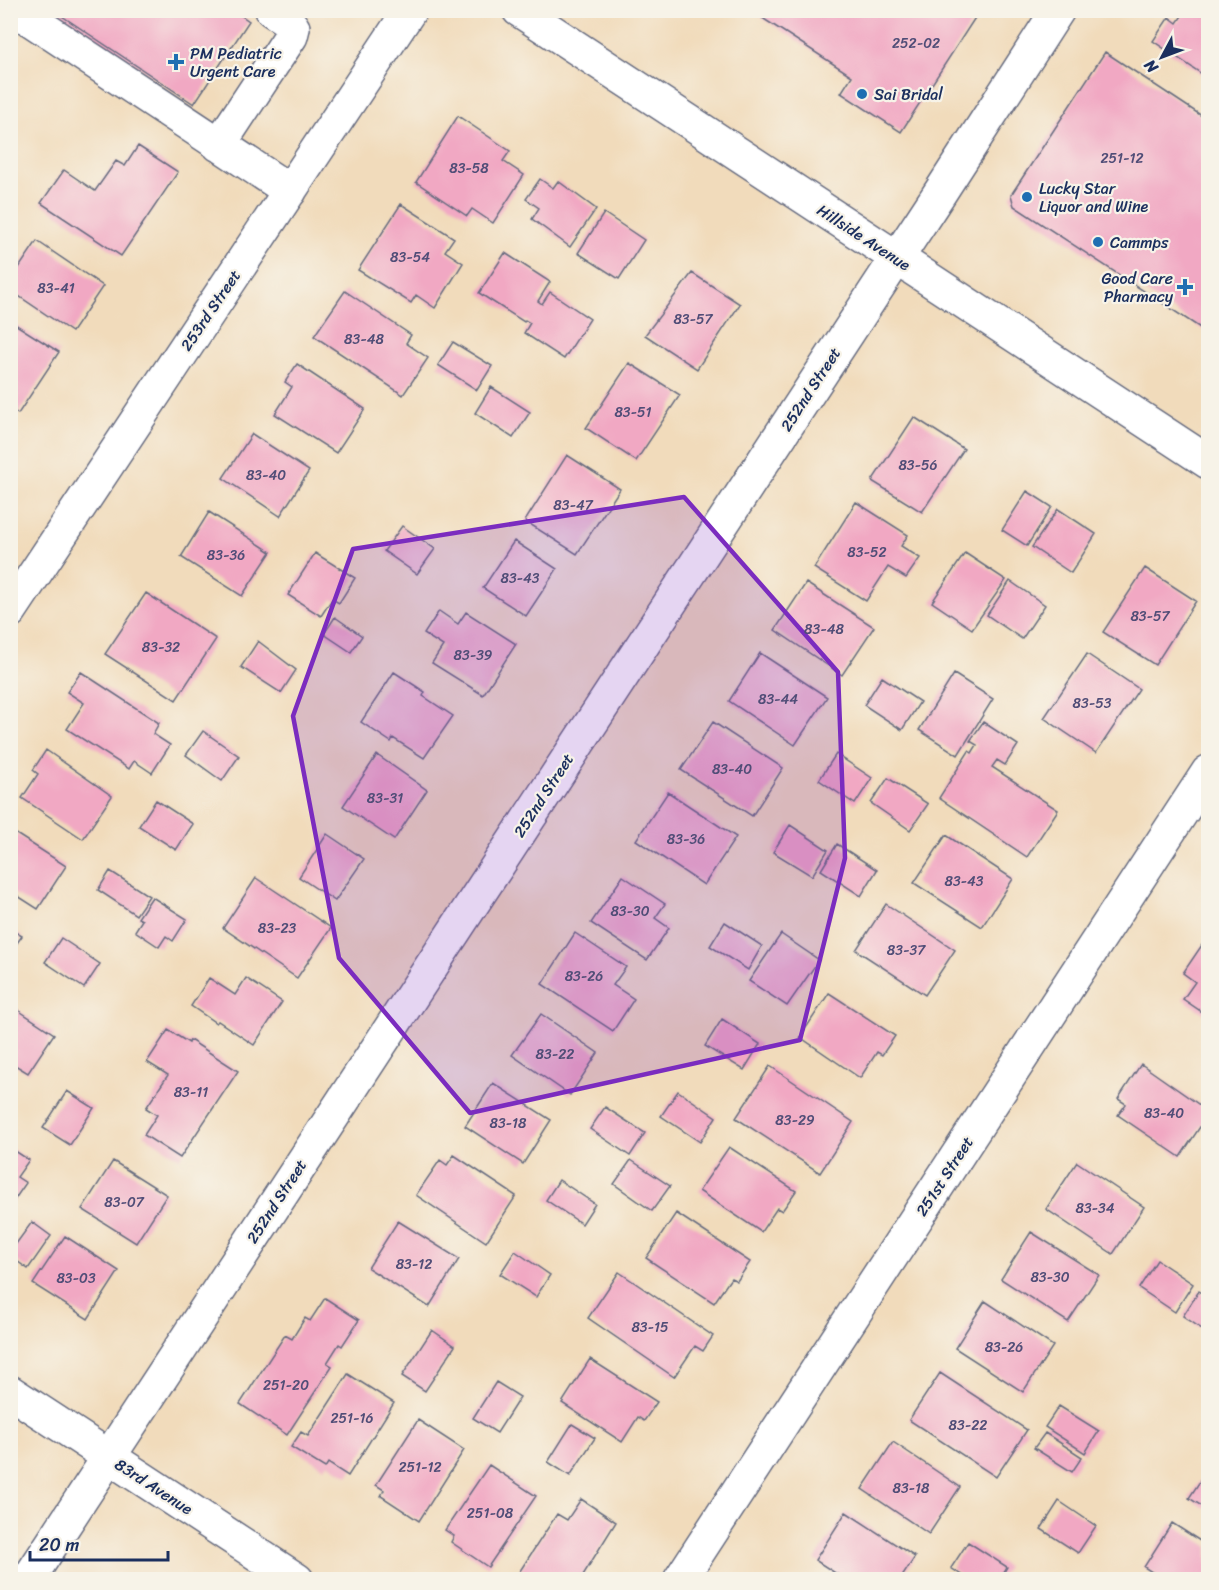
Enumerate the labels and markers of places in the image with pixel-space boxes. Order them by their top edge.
place label: PM Pediatric Urgent Care [190,39,282,86]
marker: PM Pediatric Urgent Care [167,53,185,71]
place label: Sai Bridal [874,80,943,109]
marker: Sai Bridal [855,87,869,101]
place label: Lucky Star Liquor and Wine [1039,174,1149,221]
marker: Lucky Star Liquor and Wine [1020,190,1034,204]
place label: Cammps [1110,228,1169,257]
marker: Cammps [1091,235,1105,249]
place label: Good Care Pharmacy [1101,264,1174,311]
marker: Good Care Pharmacy [1178,280,1192,294]

